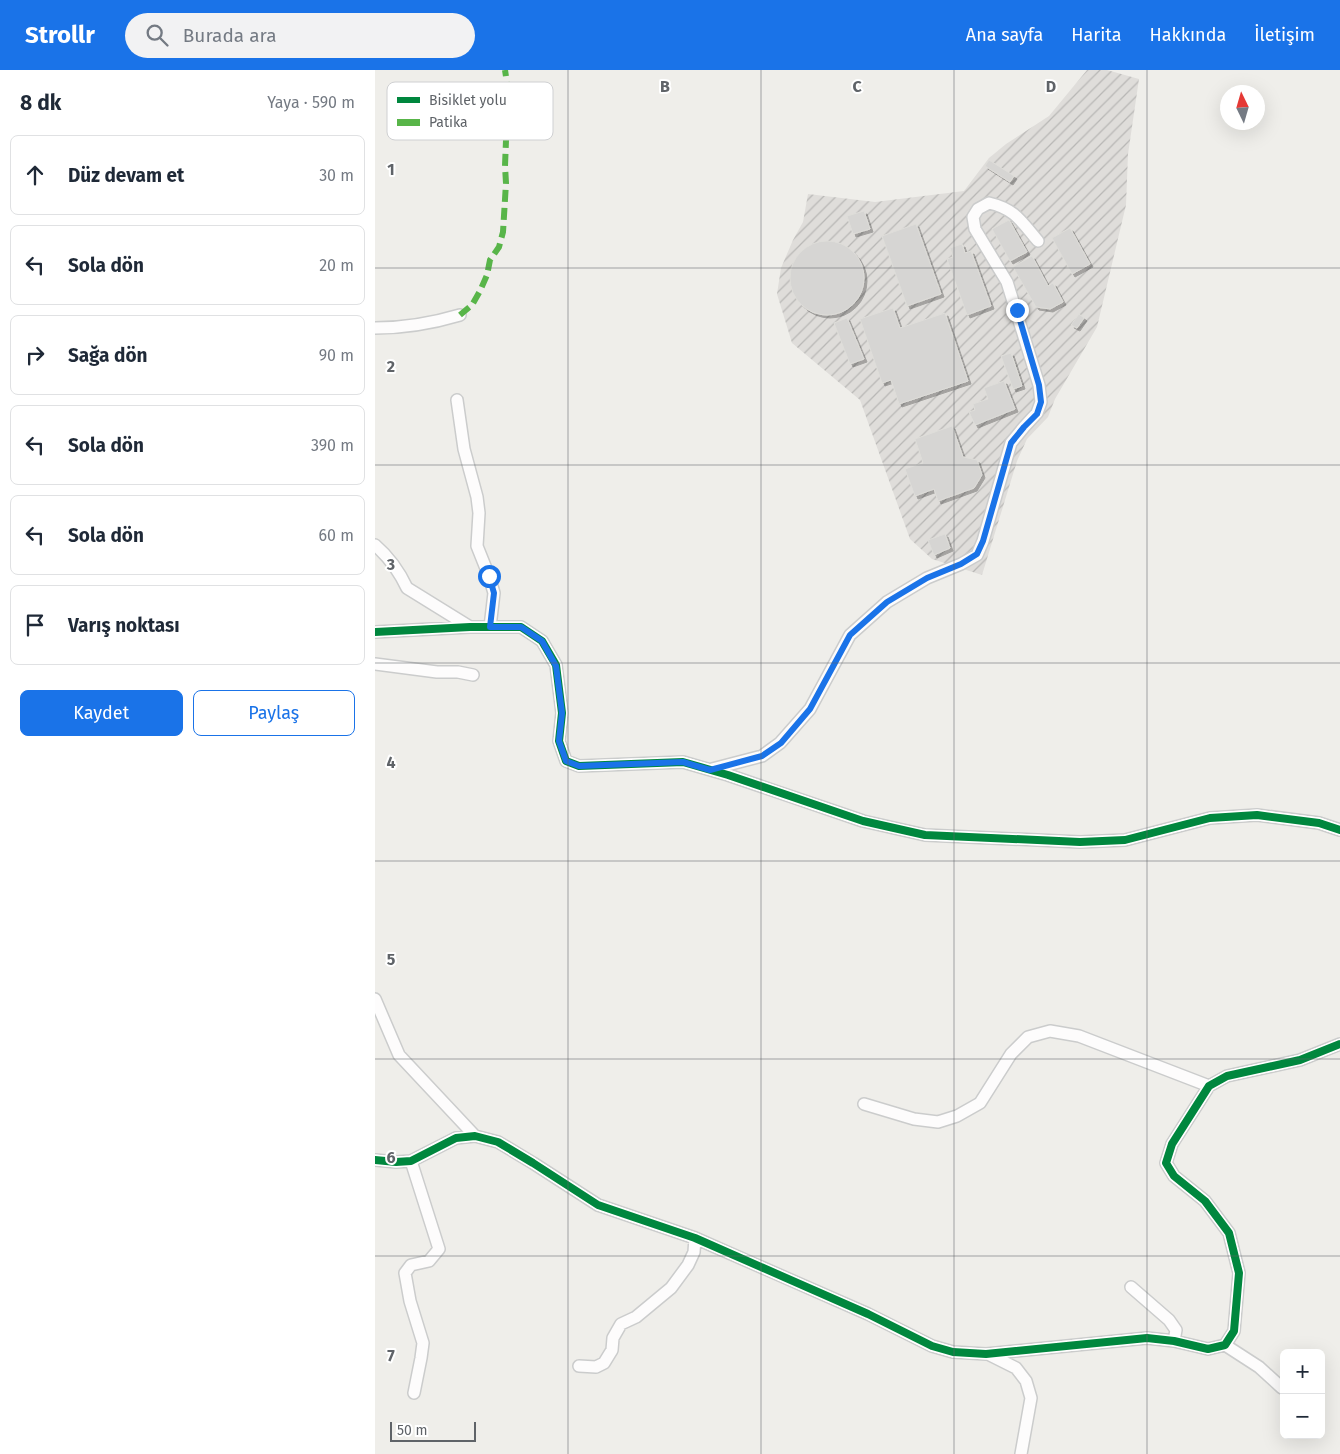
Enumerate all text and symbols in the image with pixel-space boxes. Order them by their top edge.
search box [125,13,475,58]
text: Strollr [25,21,95,49]
icon: search [143,21,171,49]
text: Burada ara [183,24,277,47]
text: Ana sayfa [966,24,1043,46]
text: Harita [1071,24,1122,46]
text: Hakkında [1150,24,1226,46]
text: İletişim [1254,24,1315,46]
text: B [660,77,670,96]
text: C [852,77,862,96]
text: D [1046,77,1056,96]
legend [387,82,553,140]
north arrow [1220,85,1265,130]
text: 8 dk [20,90,61,116]
text: Bisiklet yolu [429,92,507,109]
text: Yaya · 590 m [267,93,355,112]
text: Patika [429,114,468,131]
text: 1 [387,160,395,179]
icon: ahead [21,161,49,189]
text: Düz devam et [68,164,184,187]
text: 30 m [319,166,354,185]
icon: left [21,251,49,279]
text: Sola dön [68,254,144,277]
text: 20 m [319,256,354,275]
route end [1006,299,1029,322]
icon: right [21,341,49,369]
text: Sağa dön [68,344,148,367]
text: 90 m [319,346,354,365]
text: 2 [387,357,395,376]
icon: left [21,431,49,459]
text: Sola dön [68,434,144,457]
text: 390 m [311,436,354,455]
icon: left [21,521,49,549]
text: Sola dön [68,524,144,547]
text: 60 m [319,526,354,545]
text: 3 [386,555,395,574]
route start [478,565,501,588]
icon: arrive [21,611,49,639]
text: Varış noktası [68,614,180,637]
button: Kaydet [20,690,183,736]
button: Paylaş [193,690,355,736]
text: 4 [386,753,396,772]
text: 5 [387,950,396,969]
text: 6 [386,1148,396,1167]
text: 7 [387,1346,395,1365]
map controls [1280,1349,1325,1439]
button: + [1280,1349,1325,1394]
button: − [1280,1394,1325,1439]
scale bar [390,1419,476,1442]
text: 50 m [397,1422,428,1439]

